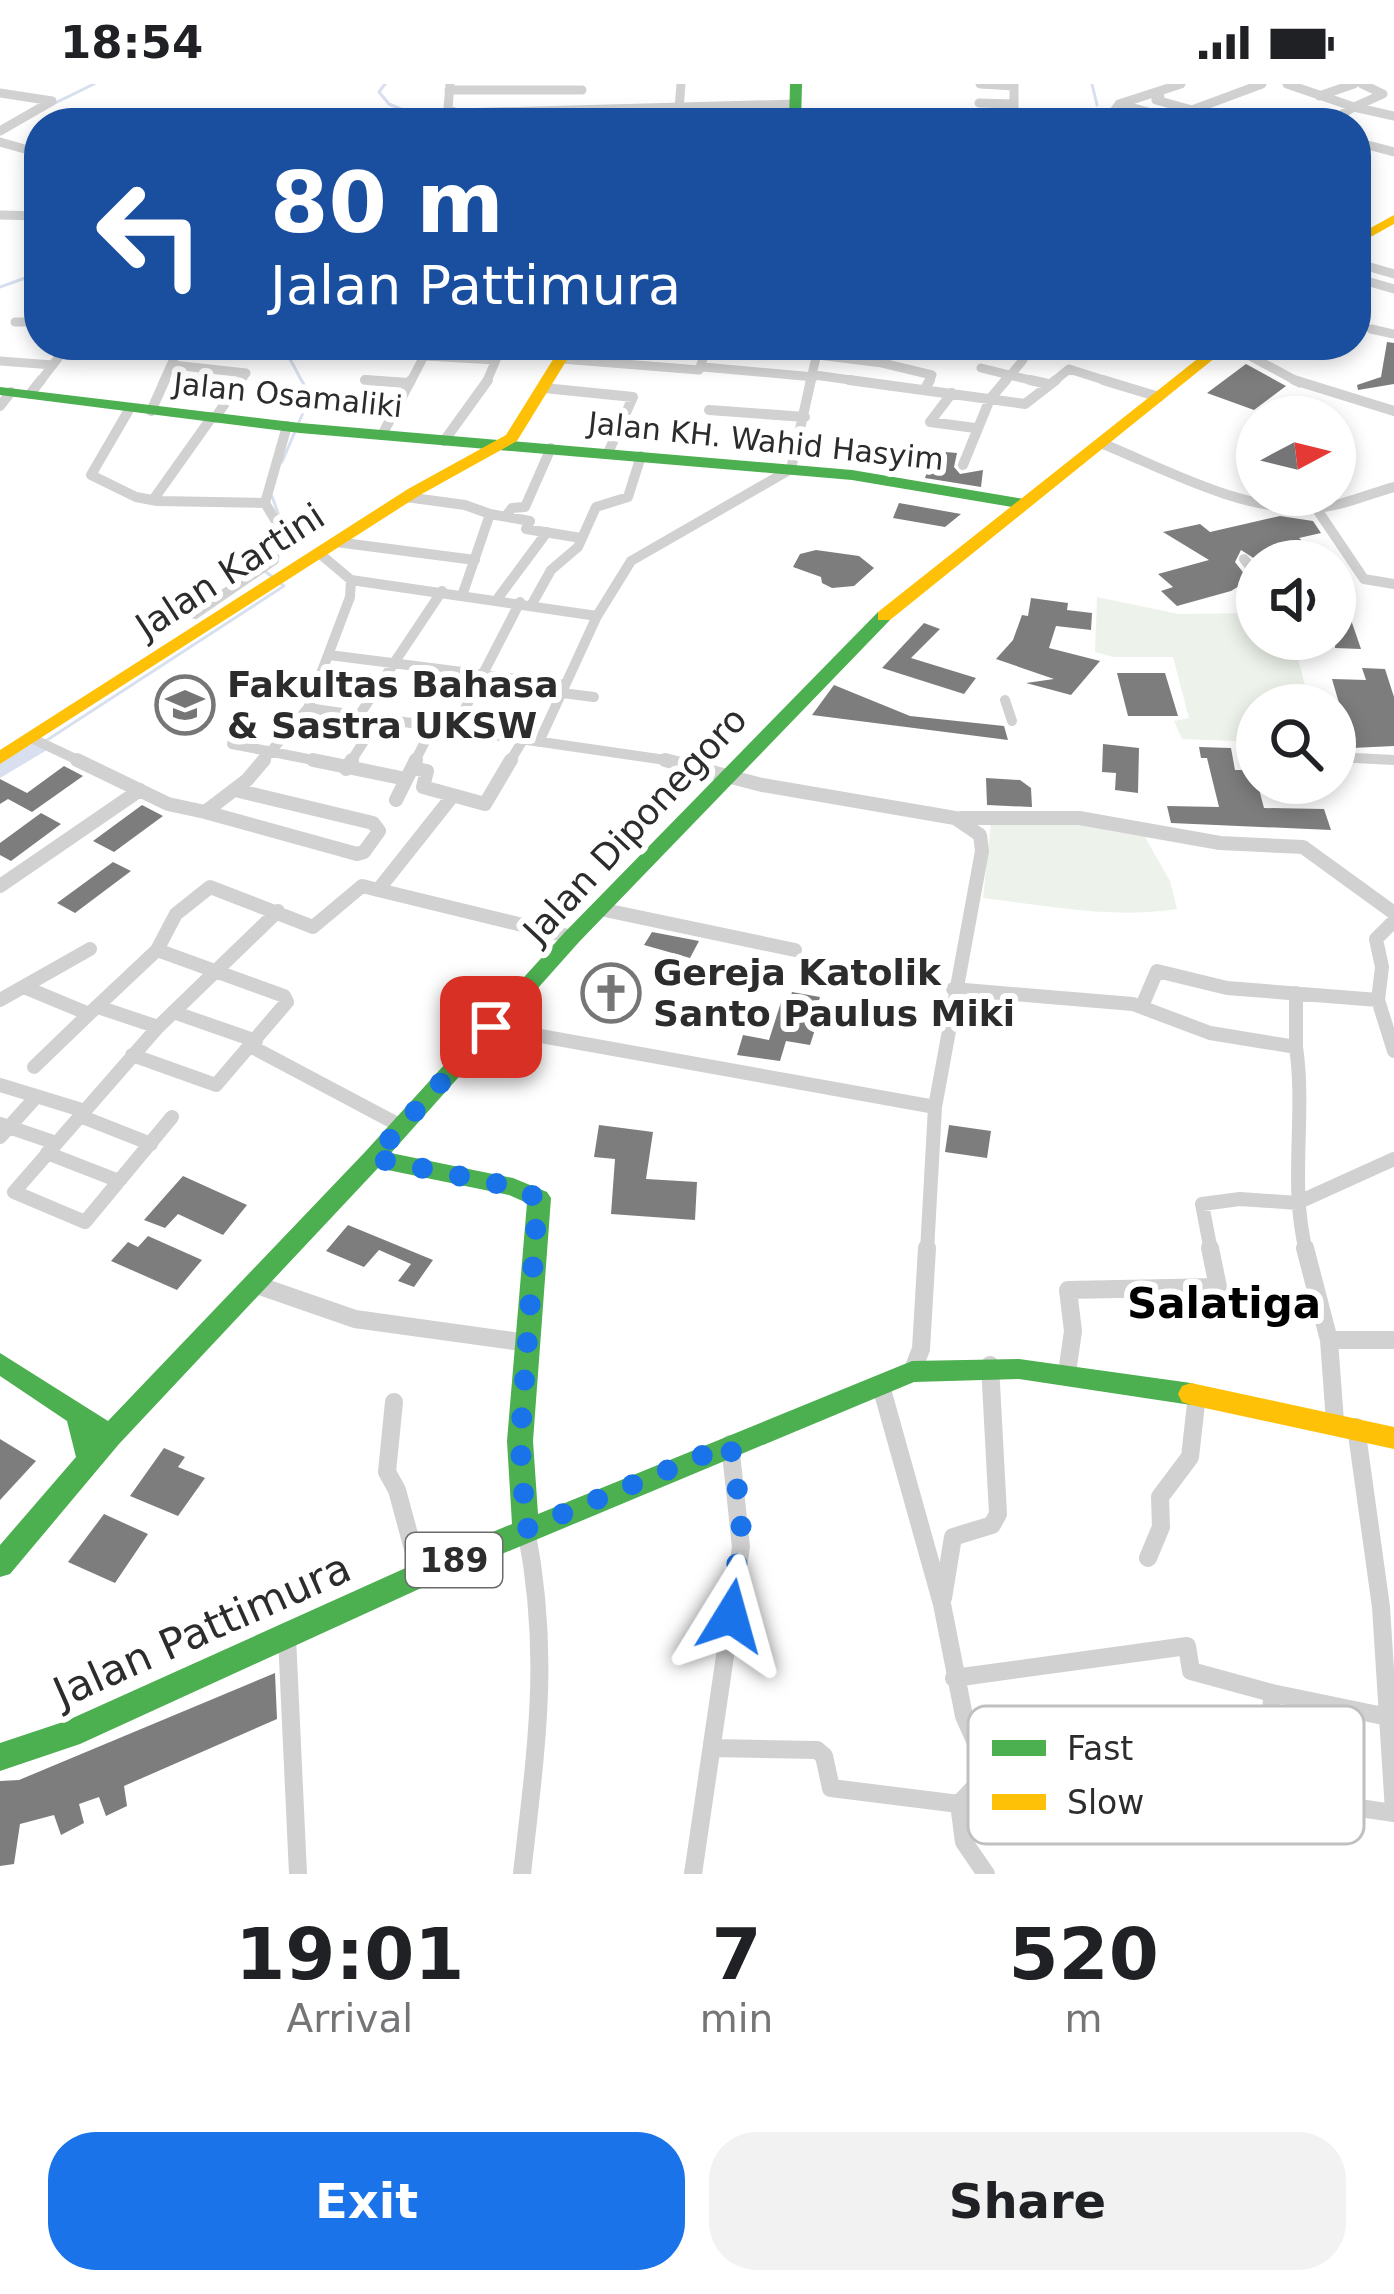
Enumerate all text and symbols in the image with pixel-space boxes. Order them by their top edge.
text: 18:54 [60,16,203,69]
text: 80 m [270,154,504,252]
icon: left [72,156,228,312]
text: Jalan Pattimura [270,254,681,317]
street label: Jalan Osamaliki [170,365,404,424]
north arrow [1236,396,1356,516]
map controls [1236,396,1356,804]
street label: Jalan KH. Wahid Hasyim [585,405,945,477]
street label: Jalan Kartini [127,495,332,648]
button: sound [1236,540,1356,660]
place label: Fakultas Bahasa & Sastra UKSW [227,664,559,746]
school or university icon: Fakultas Bahasa & Sastra UKSW [154,674,216,736]
button: search [1236,684,1356,804]
street label: Jalan Diponegoro [514,699,755,953]
place label: Gereja Katolik Santo Paulus Miki [653,952,1015,1034]
church icon: Gereja Katolik Santo Paulus Miki [580,962,642,1024]
pin [440,976,542,1078]
icon: arrive [458,994,524,1060]
district label: Salatiga [1127,1279,1321,1328]
road number: 189 [406,1533,502,1587]
street label: Jalan Pattimura [43,1543,358,1719]
position arrow [668,1553,794,1679]
legend [968,1706,1364,1844]
text: Fast [1067,1729,1133,1768]
text: Slow [1067,1783,1144,1822]
text: 19:01 [235,1912,464,1996]
text: 7 [711,1912,761,1996]
text: 520 [1008,1912,1159,1996]
text: Arrival [286,1996,413,2041]
text: min [700,1996,773,2041]
text: m [1065,1996,1103,2041]
button: Exit [48,2132,685,2270]
button: Share [709,2132,1346,2270]

